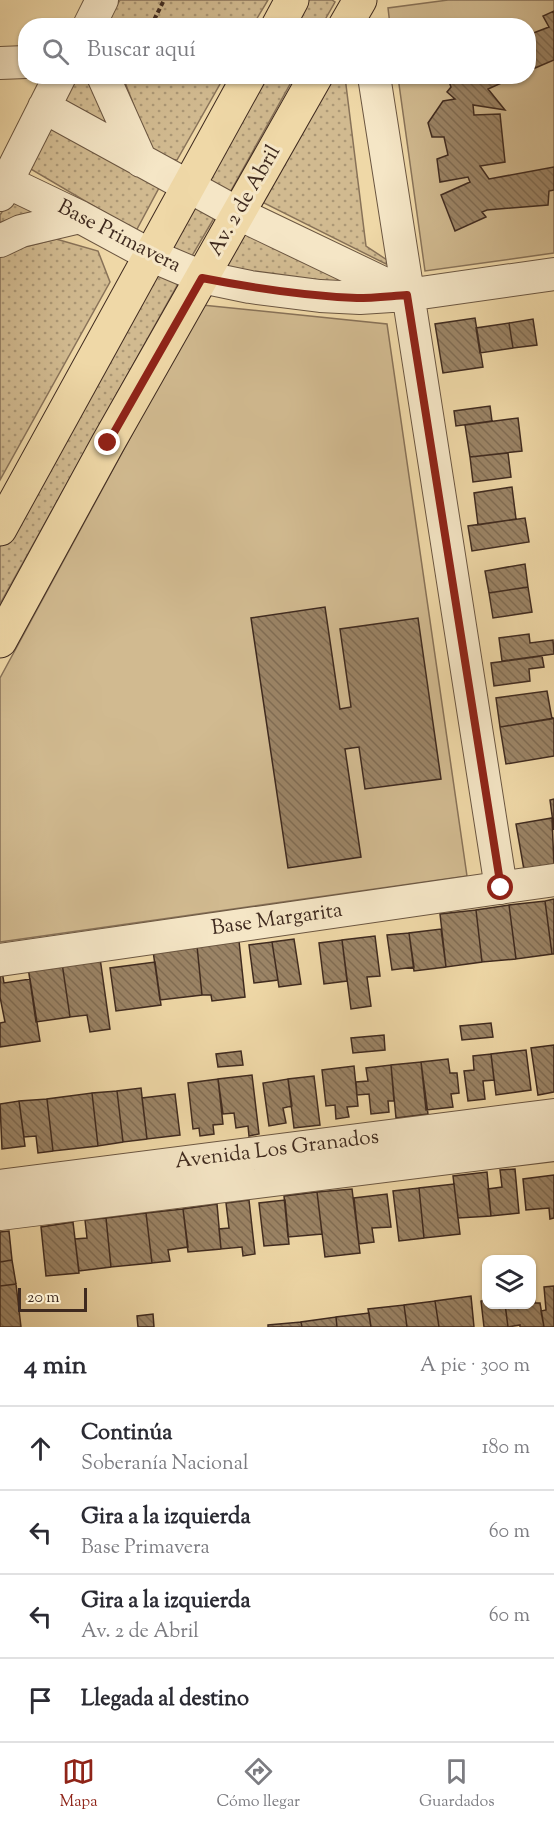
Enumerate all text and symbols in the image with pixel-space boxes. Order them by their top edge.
search box [18,18,536,84]
icon: search [39,35,72,68]
text: Buscar aquí [87,35,196,67]
street label: Av. 2 de Abril [201,140,289,262]
street label: Base Primavera [52,193,186,281]
route end [94,429,120,455]
route start [487,874,513,900]
street label: Base Margarita [209,896,345,944]
street label: Avenida Los Granados [173,1123,381,1177]
map controls [482,1255,536,1309]
button: layers [482,1255,536,1309]
scale bar [18,1285,87,1312]
text: 20 m [27,1287,60,1310]
text: 4 min [24,1348,87,1385]
text: A pie · 300 m [420,1352,530,1381]
text: Continúa [81,1418,172,1450]
icon: ahead [24,1432,57,1465]
text: 180 m [482,1434,530,1463]
text: Soberanía Nacional [81,1450,249,1479]
text: Gira a la izquierda [81,1502,251,1534]
icon: left [24,1516,57,1549]
text: 60 m [489,1518,530,1547]
text: Base Primavera [81,1534,210,1563]
text: Gira a la izquierda [81,1586,251,1618]
icon: left [24,1600,57,1633]
text: 60 m [489,1602,530,1631]
text: Av. 2 de Abril [81,1618,199,1647]
icon: arrive [24,1684,57,1717]
text: Llegada al destino [81,1684,249,1716]
tab: Mapa [59,1755,98,1814]
tab: Cómo llegar [216,1755,300,1814]
tab: Guardados [419,1755,495,1814]

